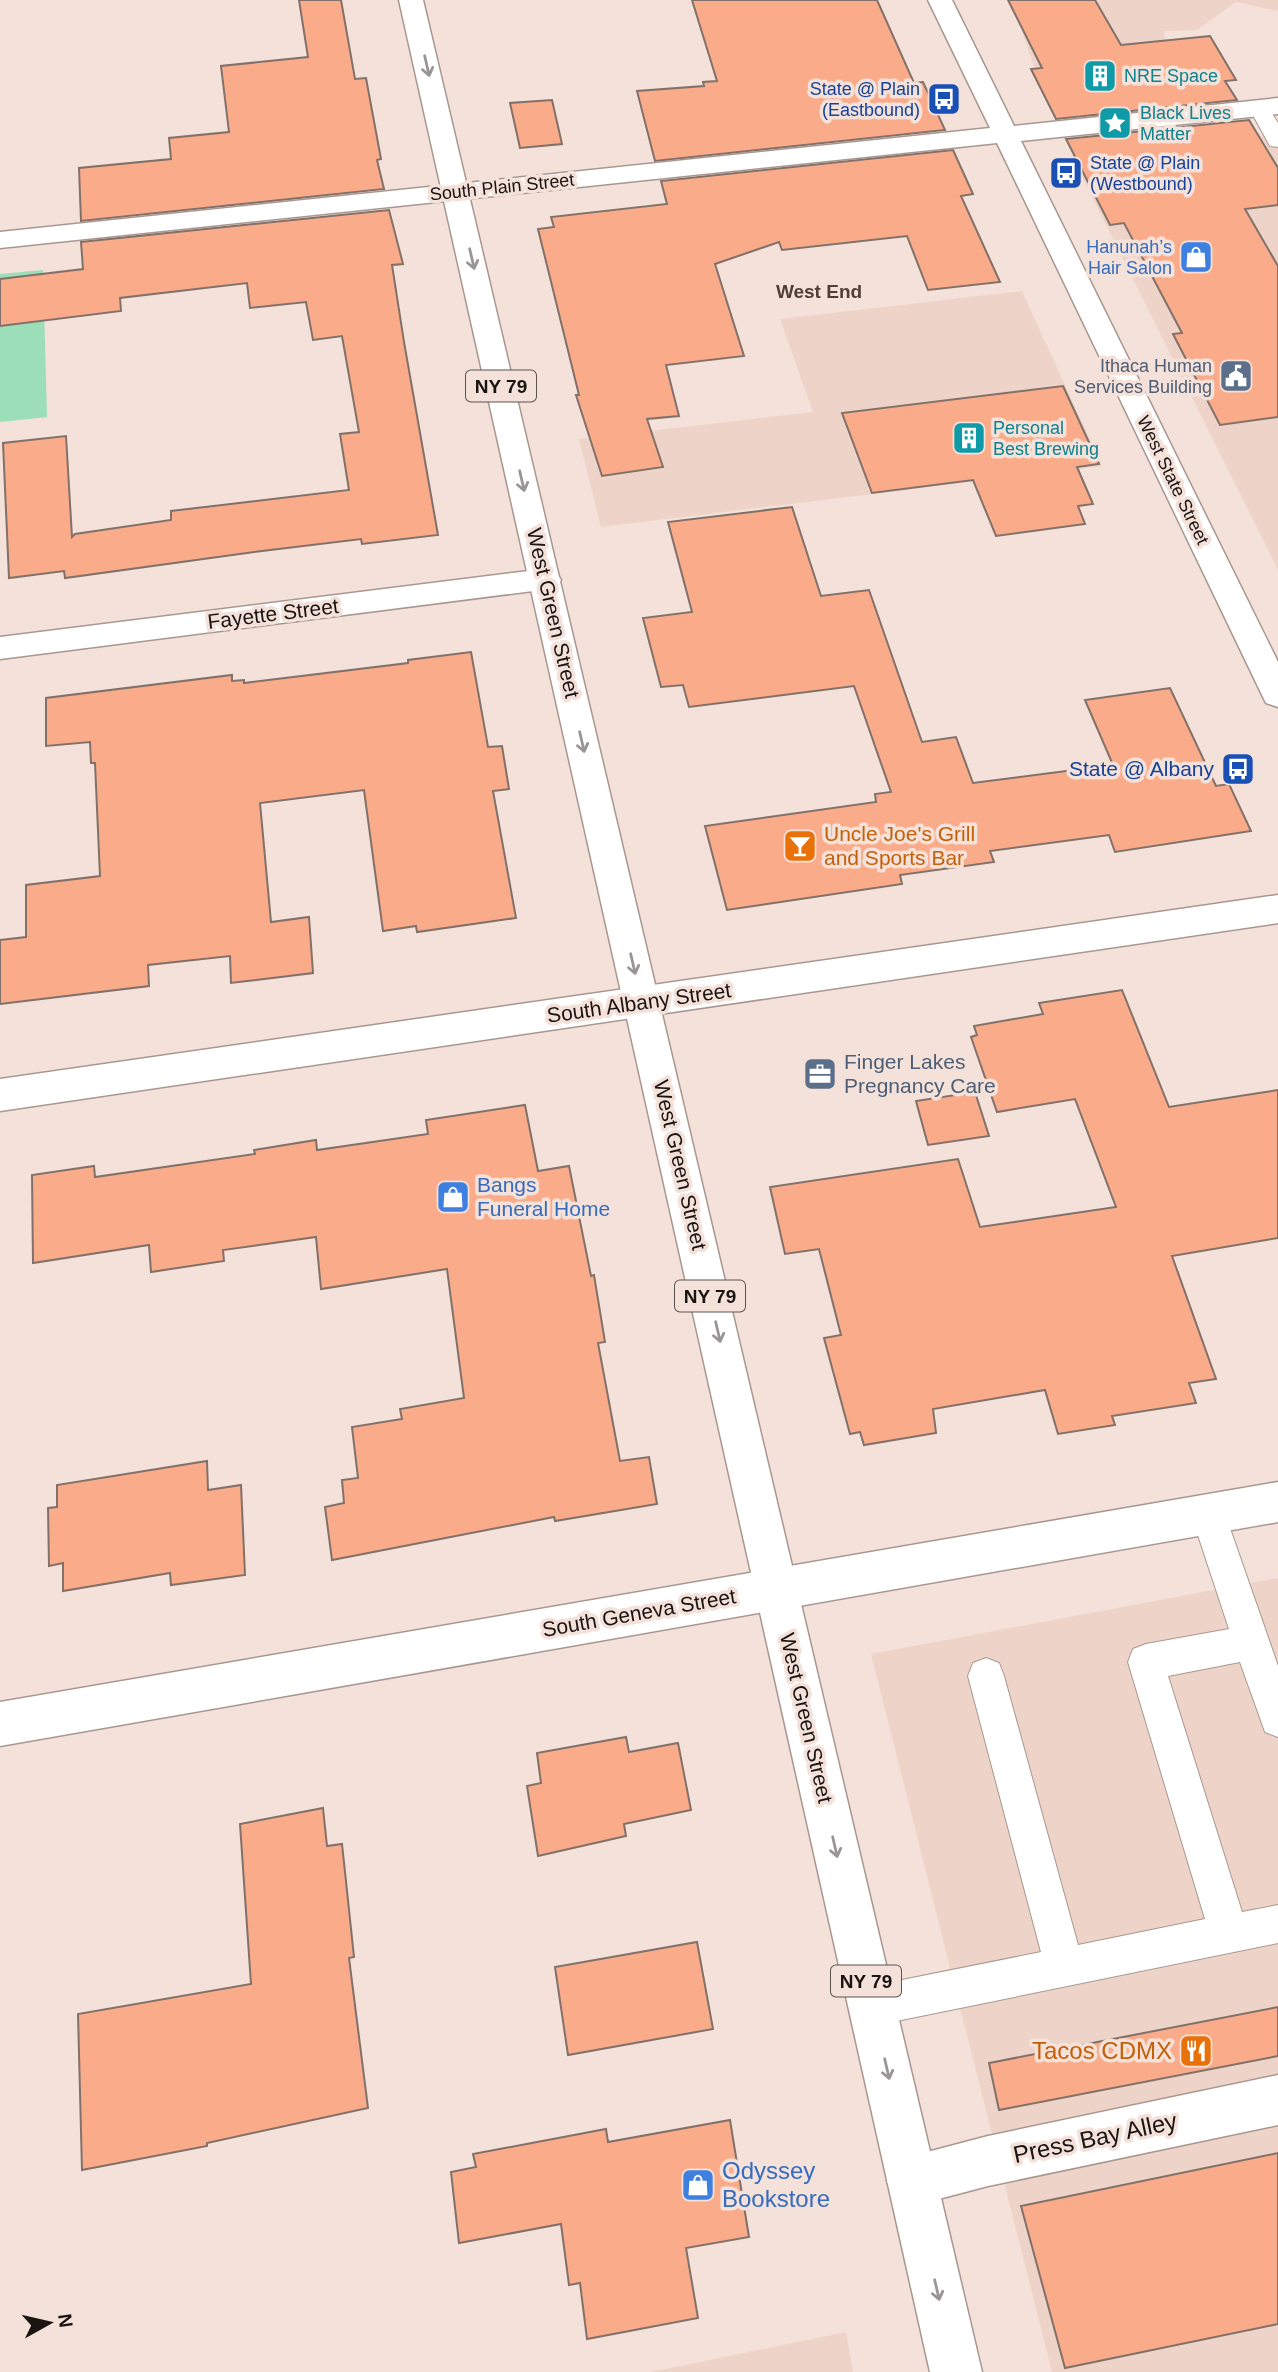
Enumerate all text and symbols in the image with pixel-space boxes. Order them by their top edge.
one-way arrow [421,55,434,77]
building icon: NRE Space [1081,57,1119,95]
place label: NRE Space [1124,66,1218,86]
place label: State @ Plain (Eastbound) [810,79,920,120]
bus stop icon: State @ Plain (Eastbound) [925,80,963,118]
place label: Black Lives Matter [1140,103,1231,144]
place icon: Black Lives Matter [1096,104,1134,142]
place label: State @ Plain (Westbound) [1090,153,1200,194]
bus stop icon: State @ Plain (Westbound) [1047,154,1085,192]
street label: South Plain Street [429,169,575,205]
place label: Hanunah’s Hair Salon [1086,237,1172,278]
shop icon: Hanunah’s Hair Salon [1177,238,1215,276]
one-way arrow [465,247,479,270]
district label: West End [776,281,862,302]
place label: Ithaca Human Services Building [1074,356,1212,397]
public building icon: Ithaca Human Services Building [1217,357,1255,395]
road number: NY 79 [466,370,536,402]
street label: West State Street [1133,412,1213,548]
place label: Personal Best Brewing [993,418,1099,459]
building icon: Personal Best Brewing [950,419,988,457]
one-way arrow [517,469,530,491]
street label: West Green Street [523,526,584,700]
street label: Fayette Street [206,594,340,633]
one-way arrow [576,730,589,753]
bus stop icon: State @ Albany [1219,750,1257,788]
place label: State @ Albany [1069,757,1214,780]
place label: Uncle Joe's Grill and Sports Bar [824,822,975,869]
bar icon: Uncle Joe's Grill and Sports Bar [781,827,819,865]
one-way arrow [627,952,640,975]
street label: South Albany Street [545,978,733,1027]
place label: Finger Lakes Pregnancy Care [844,1050,996,1097]
office icon: Finger Lakes Pregnancy Care [801,1055,839,1093]
street label: West Green Street [650,1078,711,1252]
place label: Bangs Funeral Home [477,1173,610,1220]
shop icon: Bangs Funeral Home [434,1178,472,1216]
road number: NY 79 [675,1280,745,1312]
one-way arrow [712,1320,725,1343]
street label: South Geneva Street [540,1584,738,1641]
street label: West Green Street [776,1631,837,1805]
one-way arrow [829,1835,843,1858]
road number: NY 79 [831,1966,901,1996]
restaurant icon: Tacos CDMX [1177,2032,1215,2070]
place label: Tacos CDMX [1032,2037,1172,2064]
one-way arrow [880,2057,894,2080]
street label: Press Bay Alley [1011,2107,1179,2168]
place label: Odyssey Bookstore [722,2157,830,2212]
shop icon: Odyssey Bookstore [679,2166,717,2204]
one-way arrow [931,2278,945,2301]
north arrow [14,2288,84,2358]
text: N [54,2312,77,2329]

